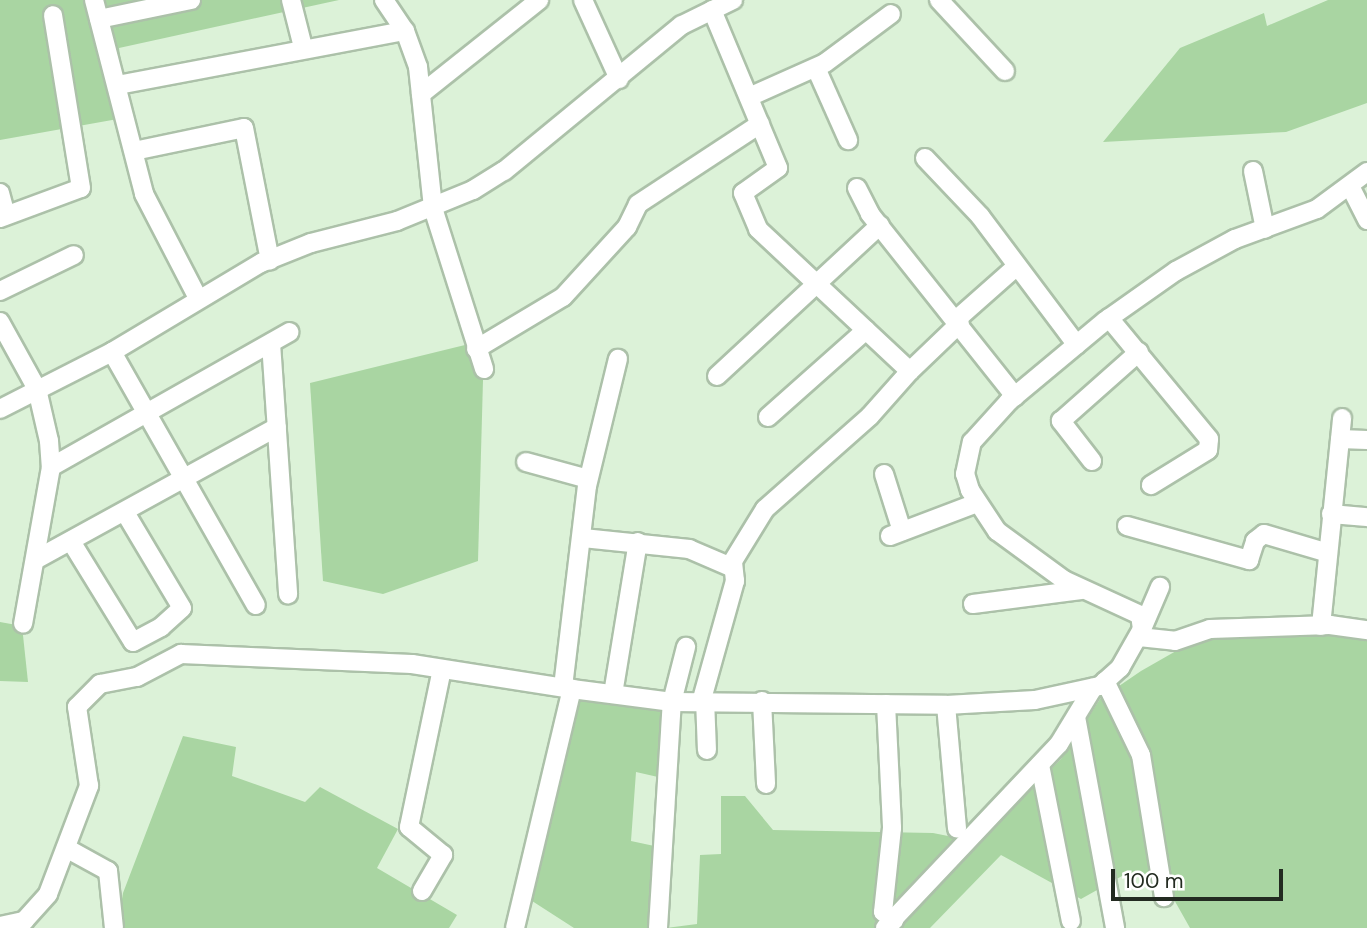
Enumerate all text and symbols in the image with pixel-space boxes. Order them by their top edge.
scale bar [1115,855,1286,899]
text: 100 m [1124,867,1184,895]

